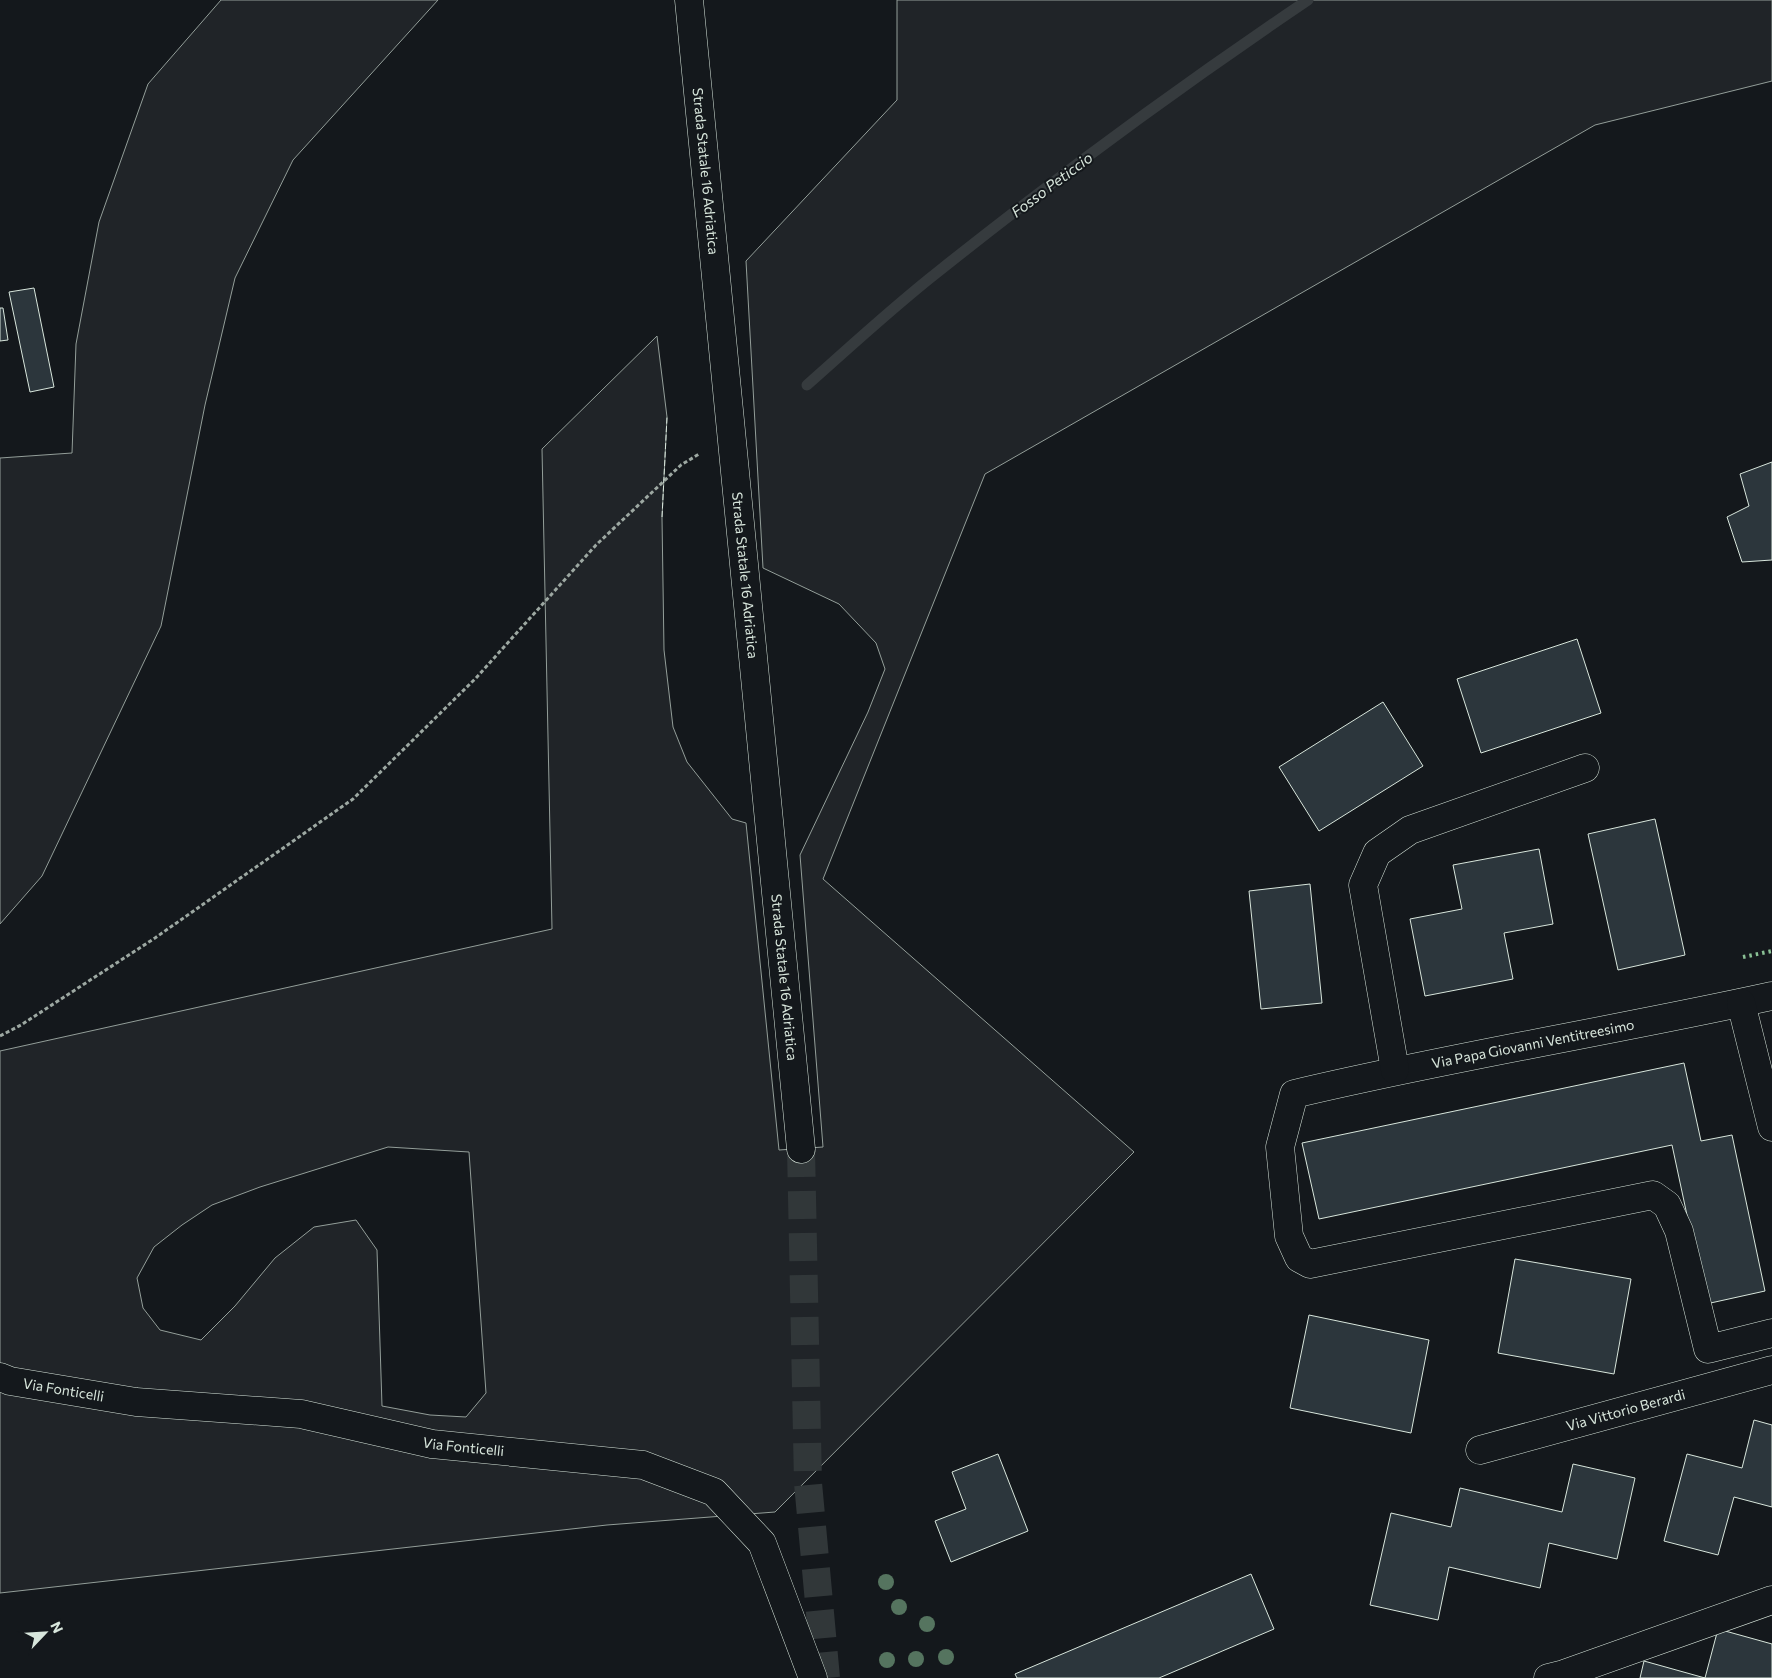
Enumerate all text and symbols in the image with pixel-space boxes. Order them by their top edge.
street label: Strada Statale 16 Adriatica [690,87,723,255]
water label: Fosso Peticcio [1007,148,1096,221]
street label: Strada Statale 16 Adriatica [729,491,762,659]
street label: Strada Statale 16 Adriatica [768,893,801,1061]
street label: Via Papa Giovanni Ventitreesimo [1430,1016,1636,1072]
street label: Via Fonticelli [22,1374,105,1405]
street label: Via Vittorio Berardi [1564,1385,1687,1434]
street label: Via Fonticelli [421,1433,505,1459]
north arrow [20,1608,70,1658]
text: N [47,1619,67,1636]

